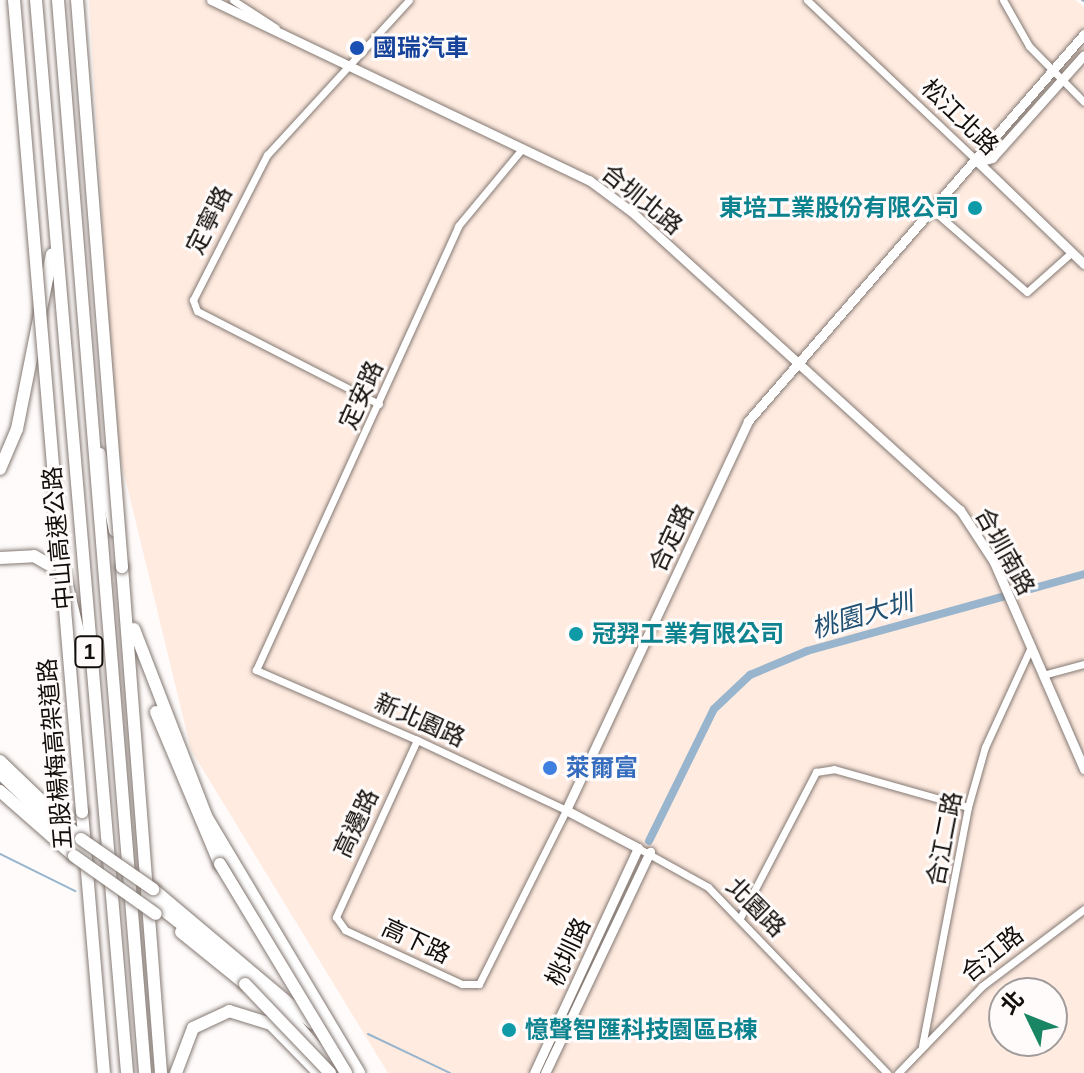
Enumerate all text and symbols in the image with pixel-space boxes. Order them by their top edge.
place label: 國瑞汽車 [373,34,469,62]
marker: 國瑞汽車 [348,39,366,57]
street label: 松江北路 [915,73,1005,161]
street label: 合圳北路 [596,158,688,240]
street label: 定寧路 [180,181,238,259]
place label: 東培工業股份有限公司 [719,194,959,222]
marker: 東培工業股份有限公司 [966,199,984,217]
street label: 定安路 [333,356,389,434]
street label: 中山高速公路 [37,465,79,611]
street label: 合定路 [643,499,699,577]
street label: 合圳南路 [969,502,1041,600]
water label: 桃園大圳 [808,586,916,644]
place label: 冠羿工業有限公司 [592,620,784,648]
marker: 冠羿工業有限公司 [567,625,585,643]
road number: 1 [73,634,105,670]
street label: 五股楊梅高架道路 [32,657,78,851]
street label: 新北園路 [370,687,470,753]
place label: 萊爾富 [566,754,638,782]
marker: 萊爾富 [541,759,559,777]
street label: 高邊路 [328,784,384,862]
street label: 合江二路 [921,789,967,889]
street label: 北園路 [720,871,792,943]
street label: 高下路 [377,913,455,969]
street label: 桃圳路 [540,913,596,991]
street label: 合江路 [955,920,1029,988]
north arrow [988,977,1068,1057]
text: 北 [994,984,1030,1020]
place label: 憶聲智匯科技園區B棟 [525,1016,758,1044]
marker: 憶聲智匯科技園區B棟 [500,1021,518,1039]

